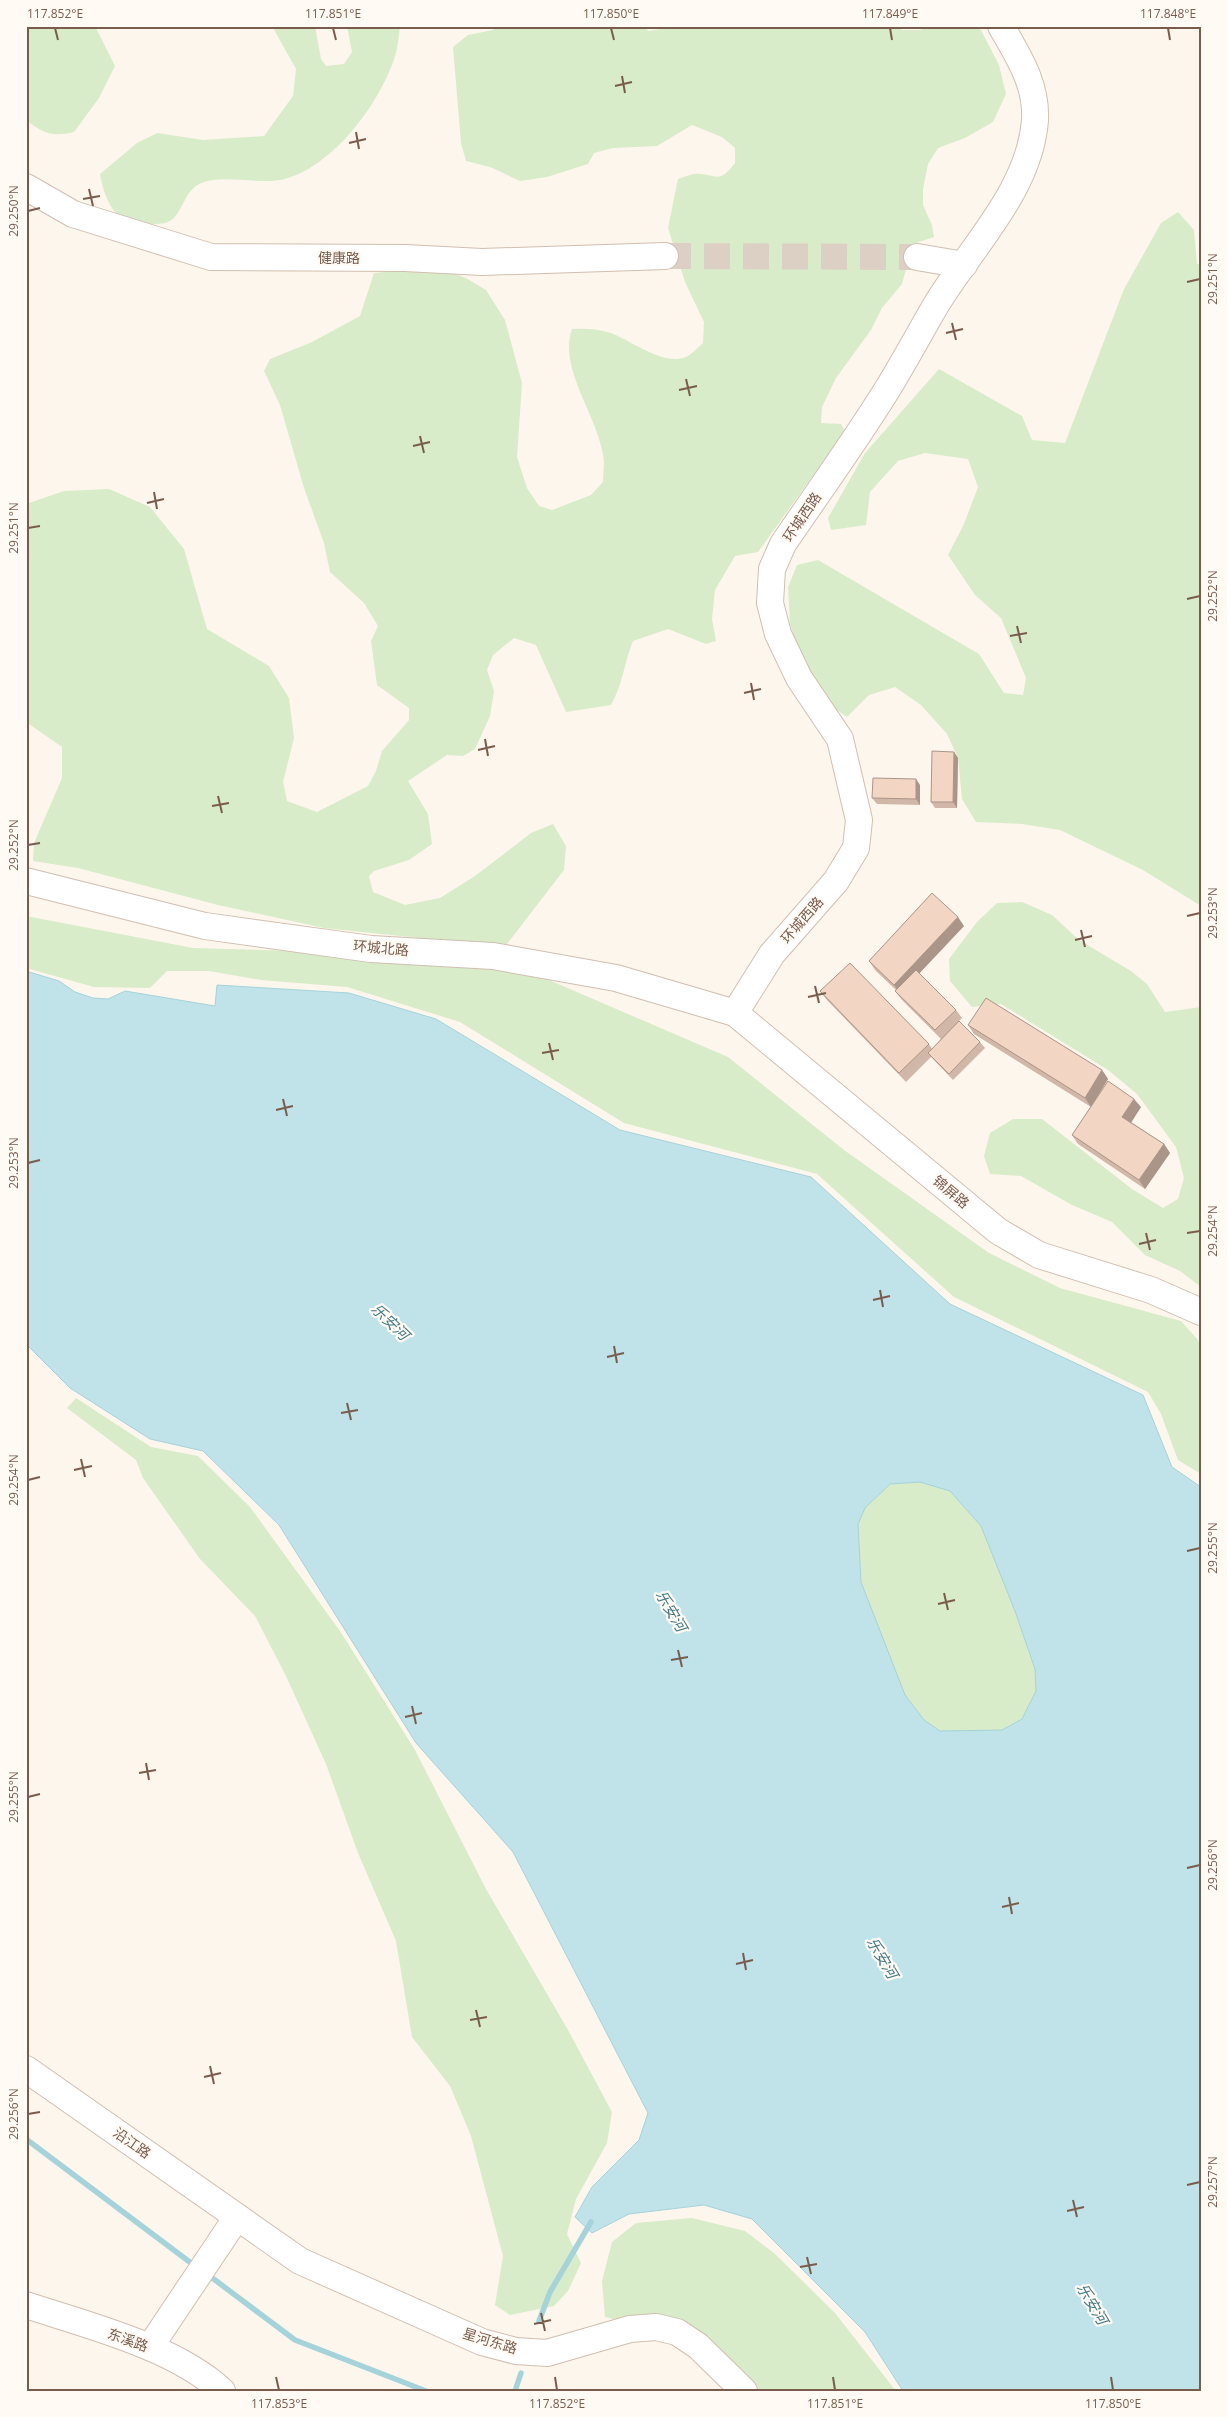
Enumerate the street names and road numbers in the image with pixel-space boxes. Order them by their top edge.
street label: 健康路 [318,248,360,267]
street label: 环城西路 [778,488,825,545]
street label: 环城西路 [776,892,827,947]
street label: 环城北路 [352,936,410,959]
street label: 锦屏路 [929,1171,974,1212]
street label: 沿江路 [110,2123,155,2162]
street label: 东溪路 [105,2323,151,2356]
street label: 星河东路 [461,2323,520,2358]

